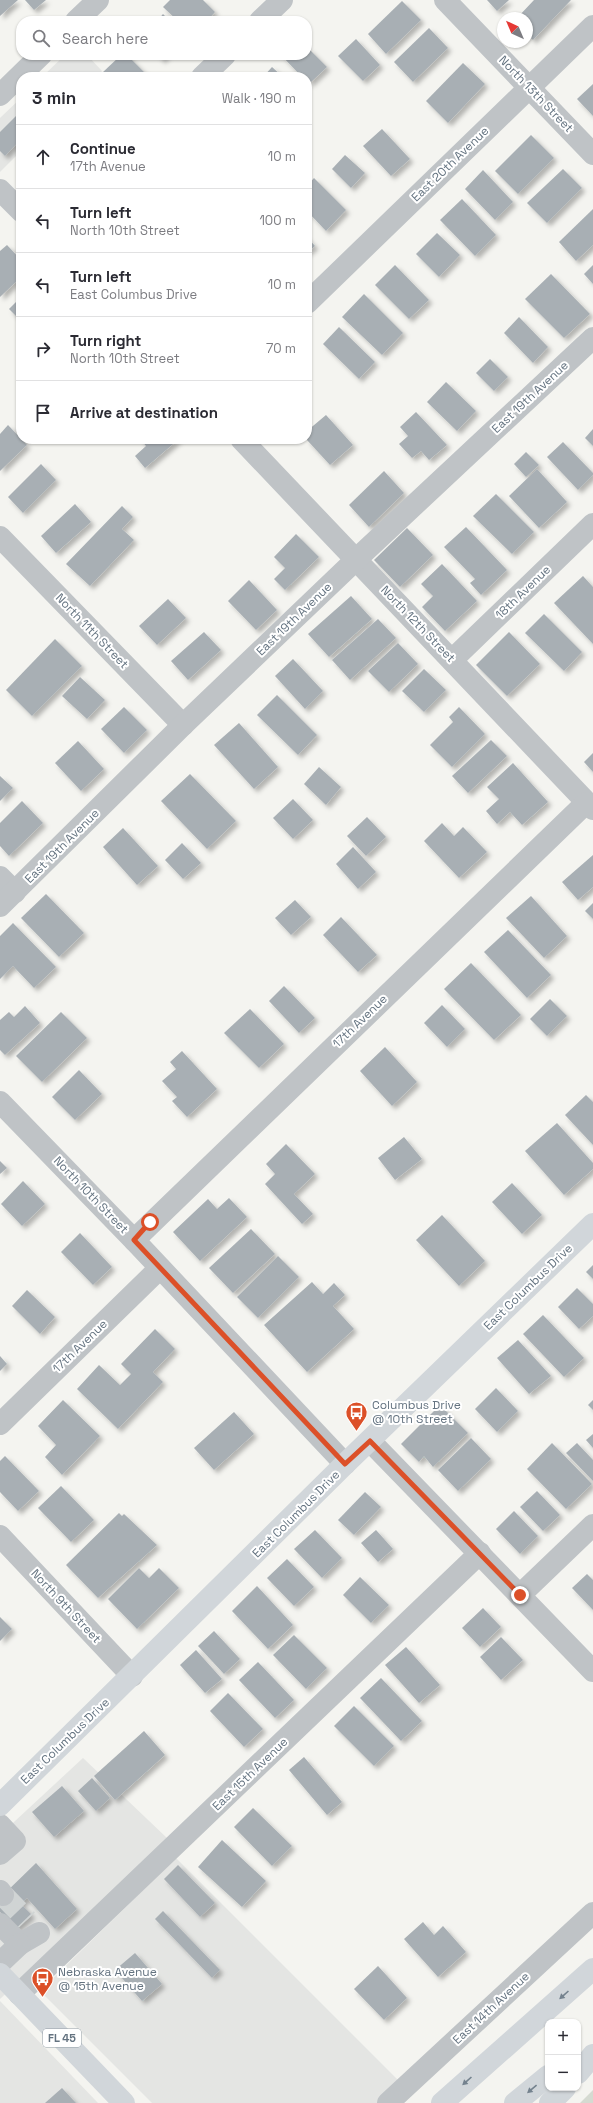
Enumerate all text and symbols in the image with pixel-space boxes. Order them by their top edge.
north arrow [497,12,533,48]
search box [16,16,312,60]
icon: search [30,27,52,49]
text: Search here [62,29,148,48]
street label: North 13th Street [495,52,577,136]
text: 3 min [32,87,76,109]
text: Walk · 190 m [222,90,296,107]
street label: East 20th Avenue [408,123,492,205]
text: Continue [70,139,136,158]
icon: ahead [32,146,54,168]
text: 10 m [268,148,296,165]
text: 17th Avenue [70,158,146,175]
text: Turn left [70,203,132,222]
icon: left [32,210,54,232]
text: 100 m [259,212,296,229]
text: North 10th Street [70,222,180,239]
text: Turn left [70,267,132,286]
icon: left [32,274,54,296]
text: 10 m [268,276,296,293]
text: East Columbus Drive [70,286,197,303]
text: Turn right [70,331,141,350]
icon: right [32,338,54,360]
text: 70 m [266,340,296,357]
text: North 10th Street [70,350,180,367]
street label: East 19th Avenue [488,357,572,437]
icon: arrive [32,402,54,424]
text: Arrive at destination [70,403,218,422]
street label: 18th Avenue [492,562,554,622]
street label: East 19th Avenue [253,579,335,659]
street label: North 12th Street [377,582,459,666]
street label: North 11th Street [52,590,132,672]
street label: East 19th Avenue [21,805,103,887]
street label: 17th Avenue [329,991,391,1051]
street label: North 10th Street [50,1153,132,1237]
route start [141,1213,159,1231]
street label: East Columbus Drive [480,1240,576,1334]
street label: 17th Avenue [49,1316,111,1376]
place label: Columbus Drive @ 10th Street [372,1397,461,1427]
bus stop icon: Columbus Drive @ 10th Street [344,1399,370,1432]
street label: East Columbus Drive [249,1467,343,1561]
street label: North 9th Street [27,1565,105,1647]
route end [511,1586,529,1604]
street label: East Columbus Drive [17,1694,113,1788]
street label: East 15th Avenue [209,1734,291,1814]
place label: Nebraska Avenue @ 15th Avenue [58,1964,157,1994]
bus stop icon: Nebraska Avenue @ 15th Avenue [30,1966,56,1999]
street label: East 14th Avenue [449,1968,533,2048]
one-way arrow [559,1990,569,1999]
map controls [545,2019,581,2091]
button: + [545,2019,581,2055]
road number: FL 45 [43,2029,81,2047]
button: − [545,2055,581,2091]
one-way arrow [462,2076,471,2085]
one-way arrow [526,2085,537,2094]

